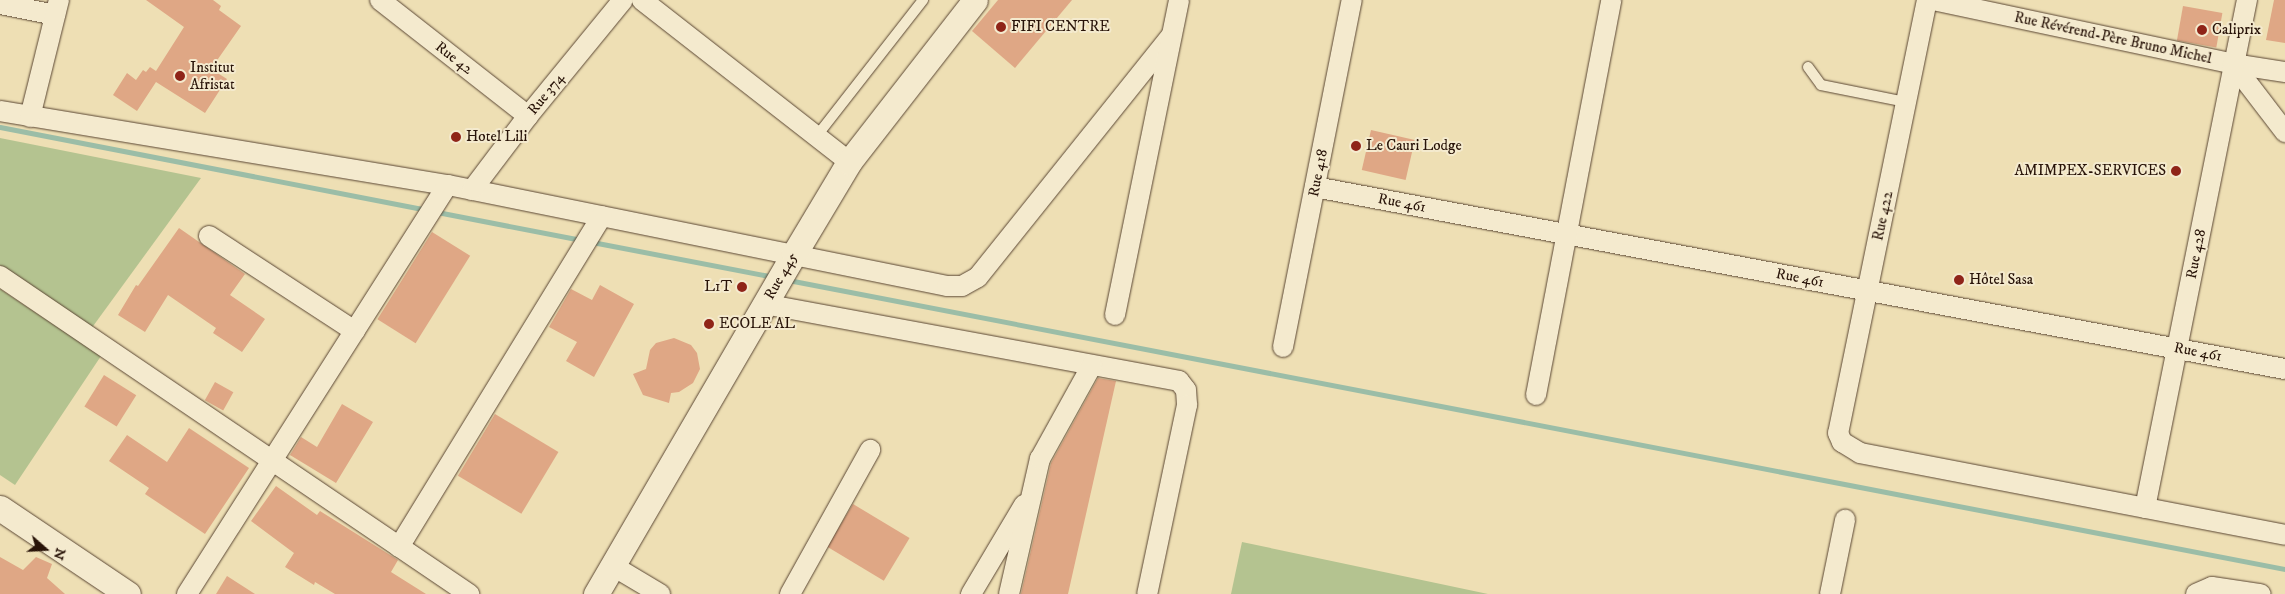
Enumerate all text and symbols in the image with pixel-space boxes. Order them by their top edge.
street label: Rue Révérend-Père Bruno Michel [2013,8,2213,68]
place label: FIFI CENTRE [1011,18,1110,36]
marker: FIFI CENTRE [995,21,1007,33]
place label: Caliprix [2212,21,2261,39]
marker: Caliprix [2196,24,2208,36]
street label: Rue 42 [432,38,476,78]
place label: Institut Afristat [190,58,235,93]
street label: Rue 374 [524,69,568,119]
marker: Institut Afristat [174,70,186,82]
place label: Hotel Lili [466,128,527,146]
marker: Hotel Lili [450,131,462,143]
place label: Le Cauri Lodge [1366,137,1462,155]
marker: Le Cauri Lodge [1350,140,1362,152]
street label: Rue 418 [1305,148,1331,198]
place label: AMIMPEX-SERVICES [2014,162,2166,180]
marker: AMIMPEX-SERVICES [2170,165,2182,177]
street label: Rue 461 [1376,190,1428,216]
street label: Rue 422 [1869,190,1897,242]
street label: Rue 428 [2182,228,2210,280]
street label: Rue 445 [760,249,802,303]
street label: Rue 461 [1774,265,1826,291]
place label: Hôtel Sasa [1969,271,2033,289]
marker: Hôtel Sasa [1953,274,1965,286]
place label: L1T [704,278,732,296]
marker: L1T [736,281,748,293]
place label: ECOLE AL [719,315,795,333]
marker: ECOLE AL [703,318,715,330]
street label: Rue 461 [2172,339,2224,365]
north arrow [20,524,70,574]
text: N [49,546,70,562]

